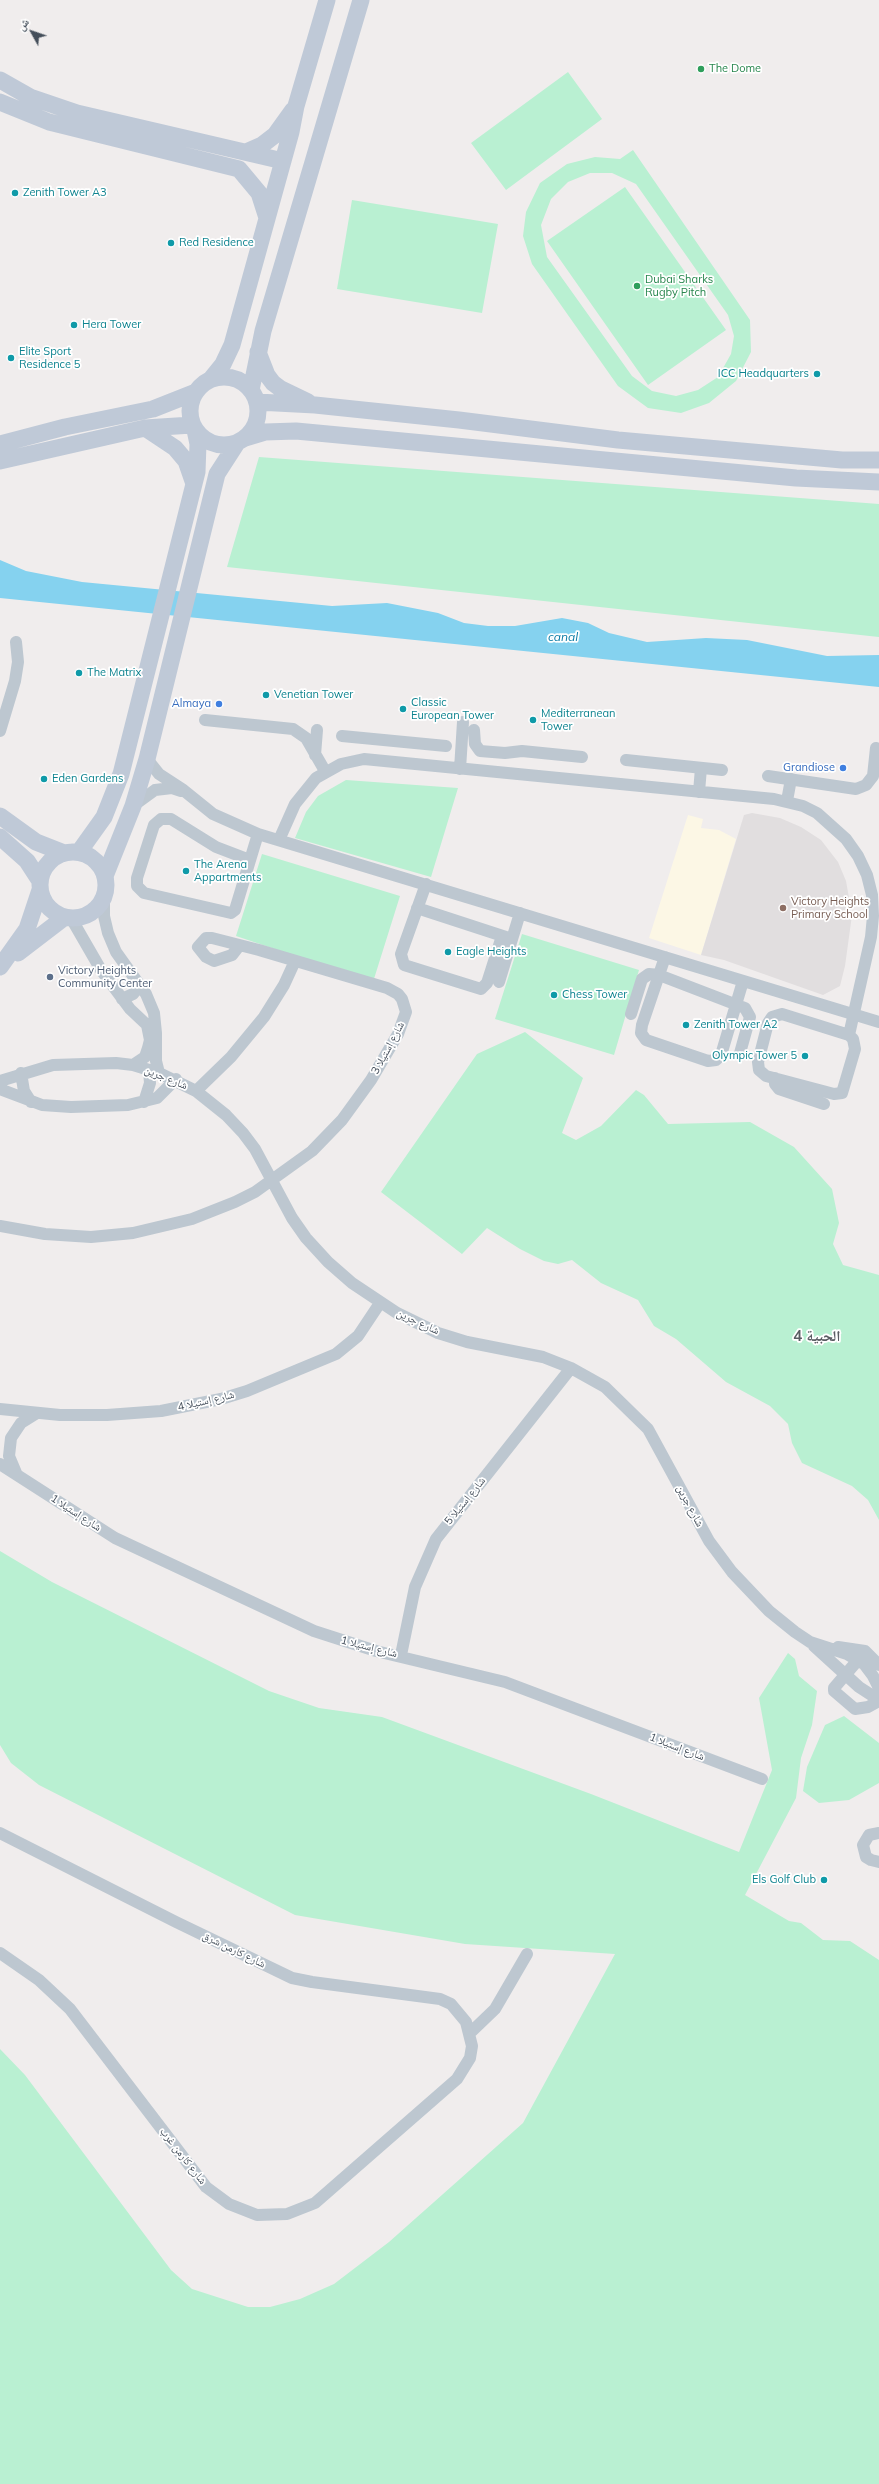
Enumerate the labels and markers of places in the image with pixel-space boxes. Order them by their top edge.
place label: The Dome [709,62,761,76]
marker: The Dome [696,64,706,74]
place label: Zenith Tower A3 [23,186,107,200]
marker: Zenith Tower A3 [10,188,20,198]
place label: Red Residence [179,236,254,250]
marker: Red Residence [166,238,176,248]
place label: Dubai Sharks Rugby Pitch [645,273,713,299]
marker: Dubai Sharks Rugby Pitch [632,281,642,291]
place label: Hera Tower [82,318,141,332]
marker: Hera Tower [69,320,79,330]
place label: Elite Sport Residence 5 [19,345,80,371]
marker: Elite Sport Residence 5 [6,353,16,363]
place label: ICC Headquarters [718,367,809,381]
marker: ICC Headquarters [812,369,822,379]
place label: The Matrix [87,666,141,680]
marker: The Matrix [74,668,84,678]
place label: Venetian Tower [274,688,353,702]
marker: Venetian Tower [261,690,271,700]
place label: Classic European Tower [411,696,494,722]
place label: Almaya [172,697,211,711]
marker: Almaya [214,699,224,709]
marker: Classic European Tower [398,704,408,714]
place label: Mediterranean Tower [541,707,615,733]
marker: Mediterranean Tower [528,715,538,725]
place label: Grandiose [783,761,835,775]
marker: Grandiose [838,763,848,773]
place label: Eden Gardens [52,772,123,786]
marker: Eden Gardens [39,774,49,784]
place label: The Arena Appartments [194,858,261,884]
marker: The Arena Appartments [181,866,191,876]
place label: Victory Heights Primary School [791,895,869,921]
marker: Victory Heights Primary School [778,903,788,913]
place label: Eagle Heights [456,945,527,959]
marker: Eagle Heights [443,947,453,957]
place label: Victory Heights Community Center [58,964,152,990]
marker: Victory Heights Community Center [45,972,55,982]
place label: Chess Tower [562,988,627,1002]
marker: Chess Tower [549,990,559,1000]
place label: Zenith Tower A2 [694,1018,778,1032]
marker: Zenith Tower A2 [681,1020,691,1030]
place label: Olympic Tower 5 [712,1049,797,1063]
marker: Olympic Tower 5 [800,1051,810,1061]
place label: Els Golf Club [752,1873,816,1887]
marker: Els Golf Club [819,1875,829,1885]

